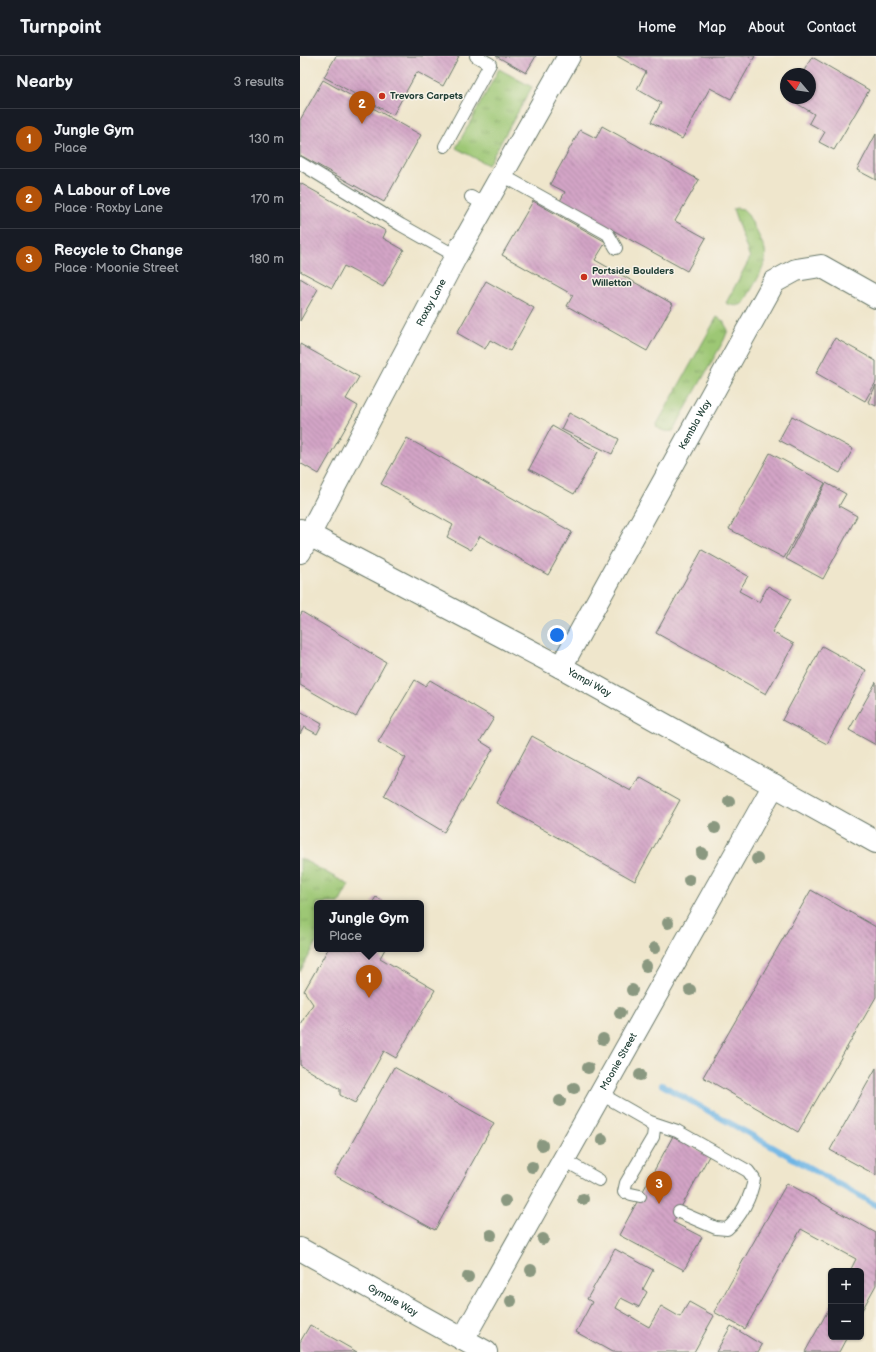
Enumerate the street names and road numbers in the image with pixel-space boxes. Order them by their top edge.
street label: Roxby Lane [414,277,449,328]
street label: Kembla Way [676,397,714,452]
street label: Yampi Way [564,665,614,700]
street label: Moonie Street [598,1031,640,1093]
street label: Gympie Way [366,1282,420,1319]

